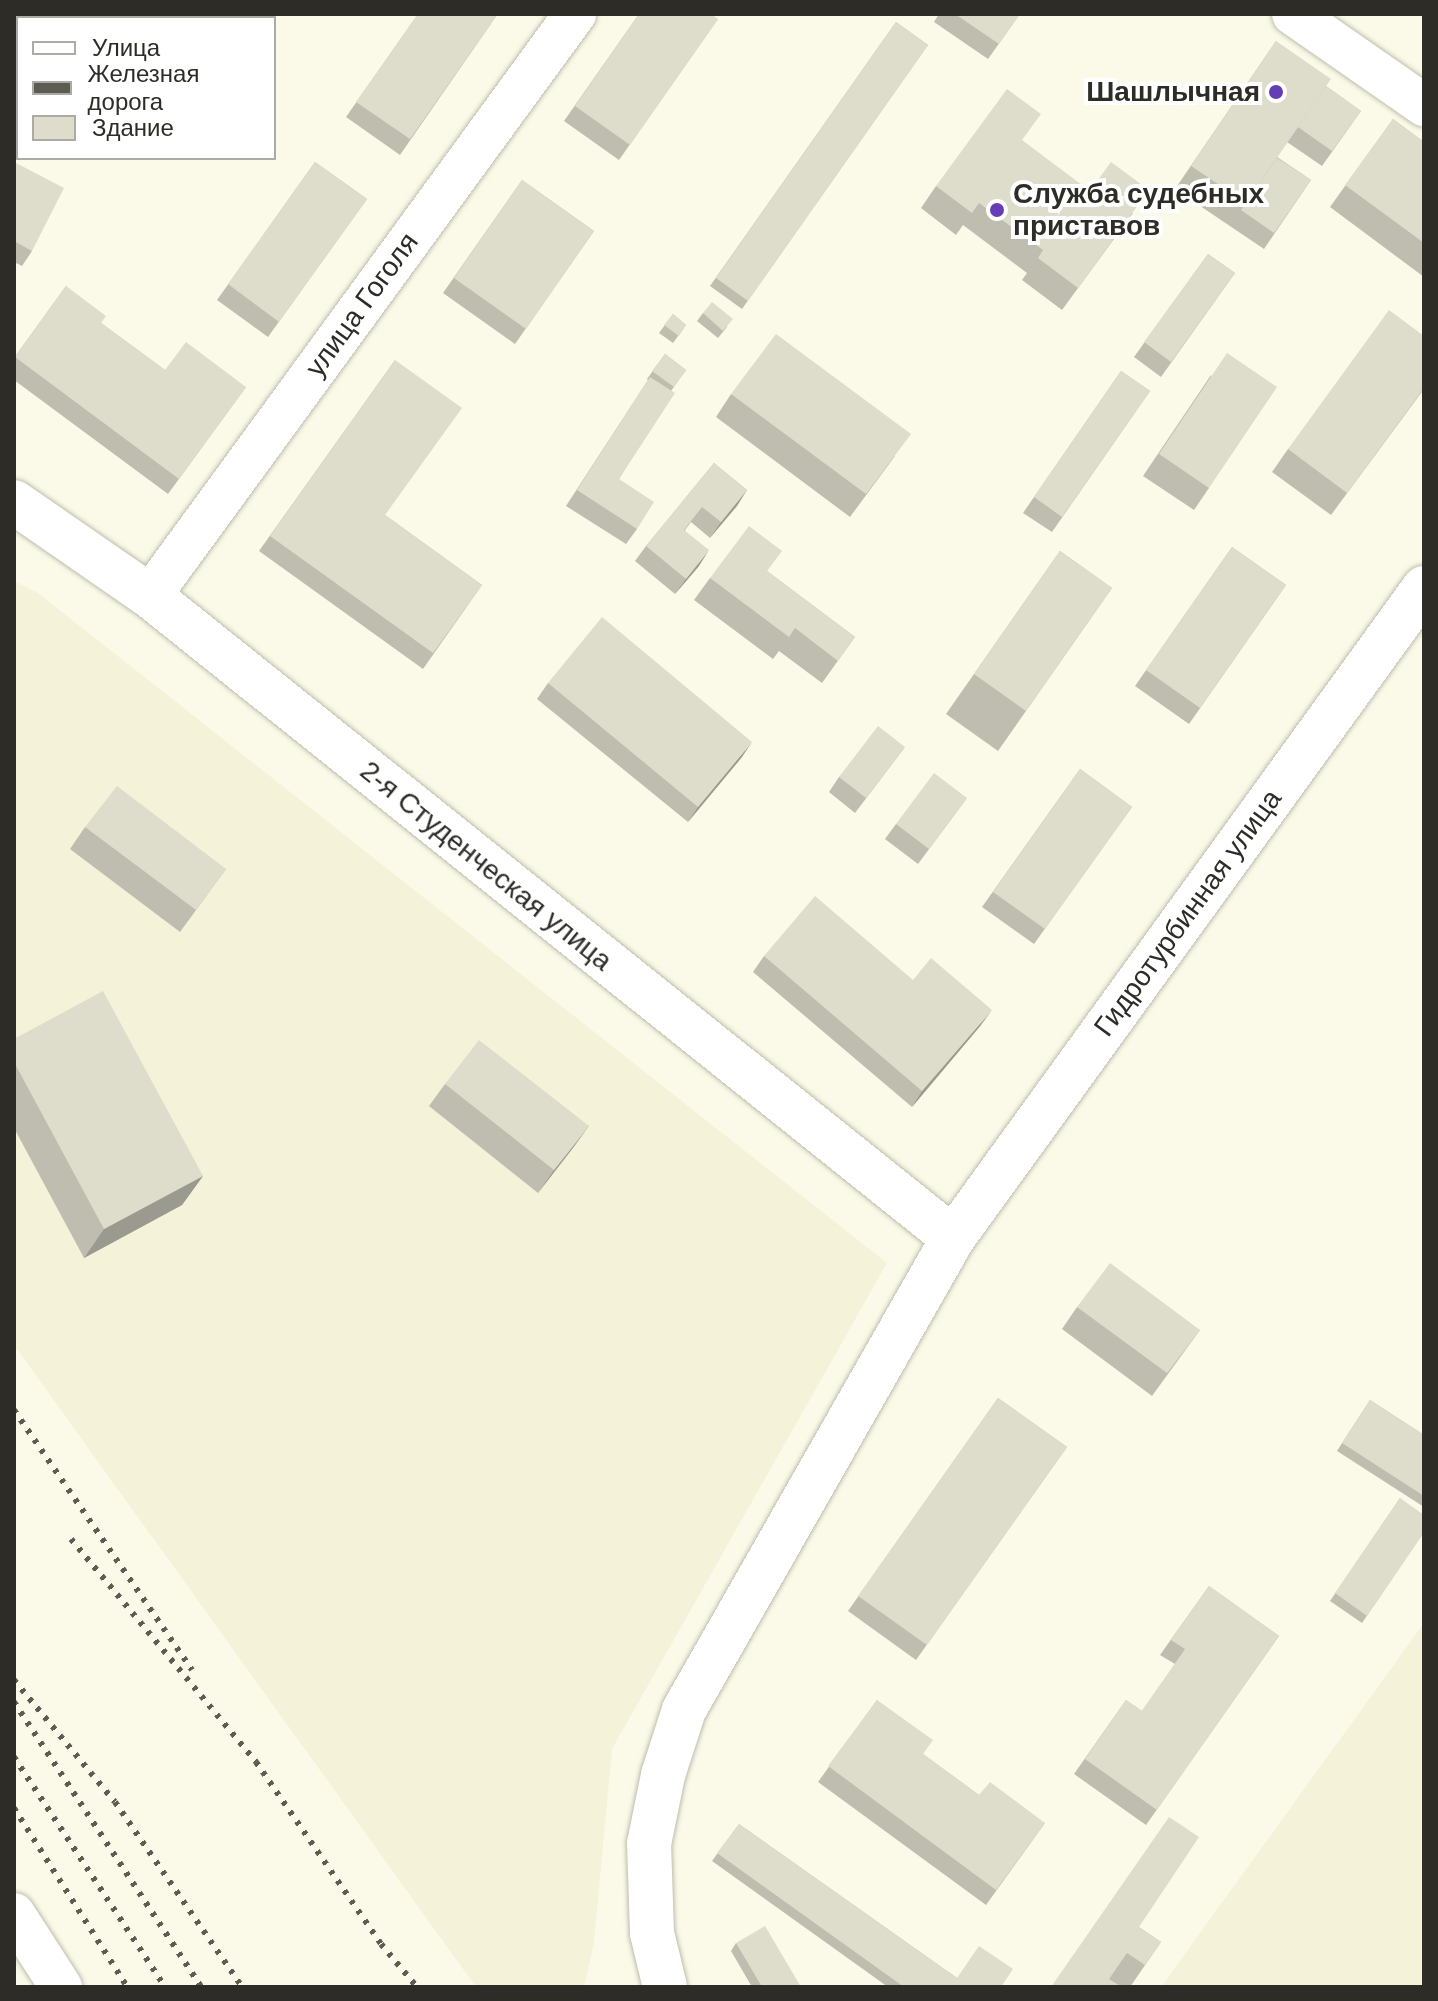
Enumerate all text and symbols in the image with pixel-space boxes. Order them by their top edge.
legend [16,16,276,160]
text: Улица [92,34,160,61]
text: Железная дорога [88,60,199,115]
place label: Шашлычная [1086,75,1260,109]
marker: Шашлычная [1267,83,1285,101]
text: Здание [92,114,174,141]
place label: Служба судебных приставов [1013,177,1264,243]
marker: Служба судебных приставов [988,201,1006,219]
street label: улица Гоголя [299,226,425,384]
street label: 2-я Студенческая улица [353,754,619,978]
street label: Гидротурбинная улица [1087,783,1289,1043]

